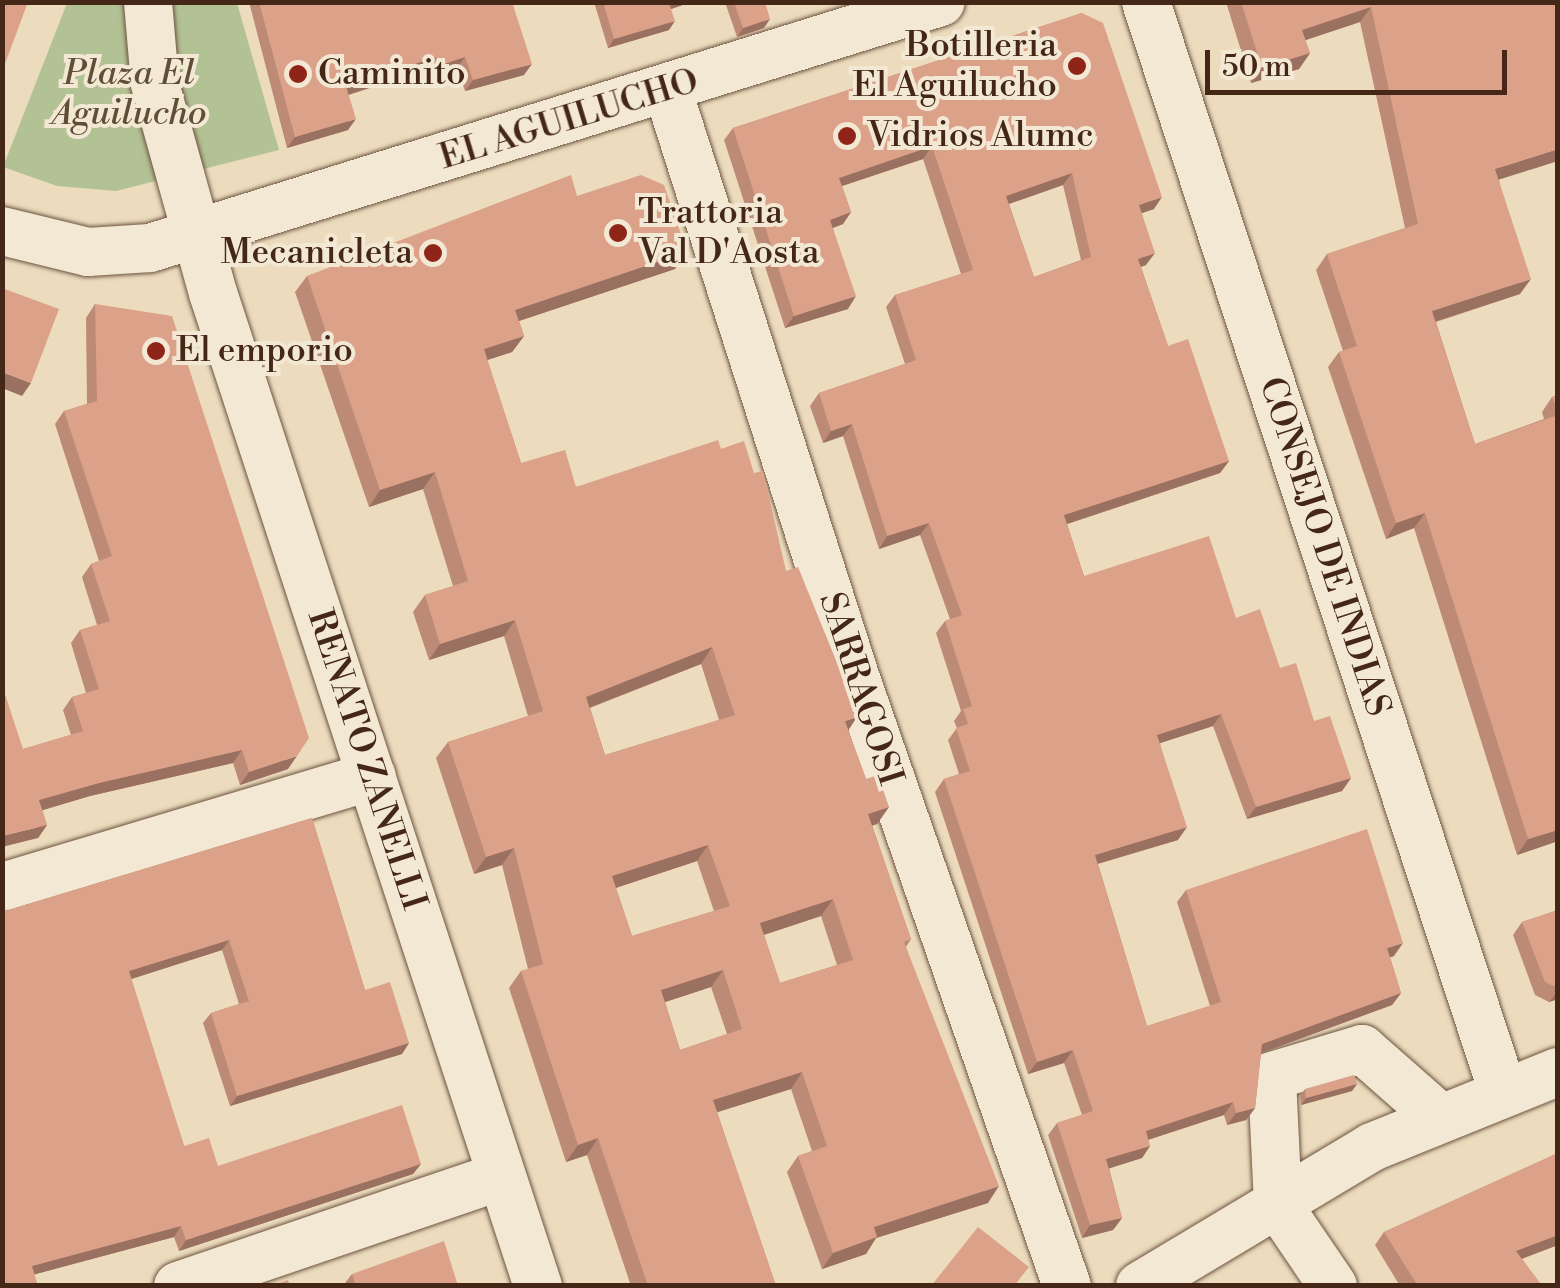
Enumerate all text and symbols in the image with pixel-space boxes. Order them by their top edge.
place label: Botilleria El Aguilucho [852,25,1057,107]
scale bar [1210,30,1512,92]
text: 50 m [1222,48,1291,86]
park label: Plaza El Aguilucho [52,53,206,135]
place label: Caminito [318,53,466,95]
marker: Botilleria El Aguilucho [1066,55,1088,77]
street label: EL AGUILUCHO [434,61,704,179]
marker: Caminito [287,63,309,85]
place label: Vidrios Alumc [867,115,1094,157]
marker: Vidrios Alumc [836,125,858,147]
place label: Trattoria Val D'Aosta [638,192,819,274]
marker: Trattoria Val D'Aosta [607,222,629,244]
place label: Mecanicleta [221,232,413,274]
marker: Mecanicleta [422,242,444,264]
place label: El emporio [176,330,353,372]
marker: El emporio [145,340,167,362]
street label: CONSEJO DE INDIAS [1249,372,1399,722]
street label: SARRAGOSI [809,587,911,791]
street label: RENATO ZANELLI [298,605,434,915]

